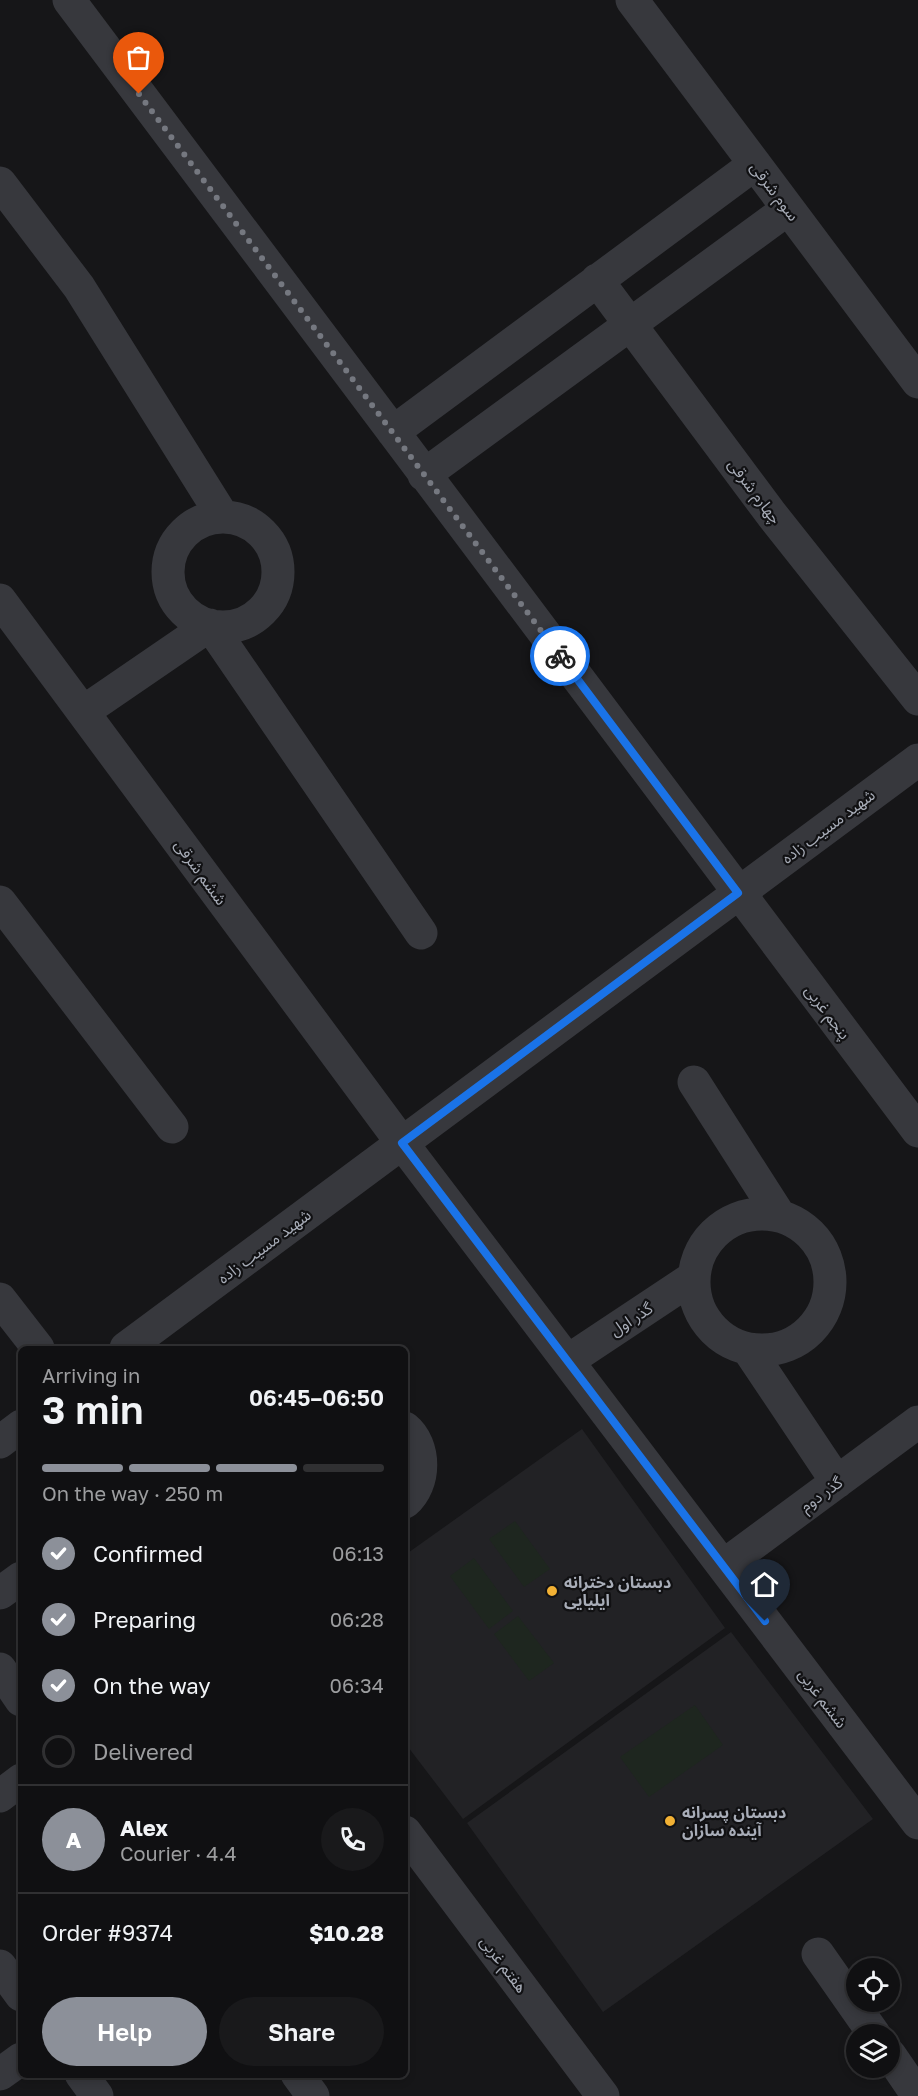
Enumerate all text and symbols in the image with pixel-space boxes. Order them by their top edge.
pin [113,32,164,94]
icon: bag [122,41,155,74]
street label: سوم شرقی [744,157,804,226]
street label: چهارم شرقی [722,454,786,529]
courier [530,626,590,686]
icon: bike [544,640,577,673]
street label: شهید مسیب زاده [777,784,879,868]
street label: ششم شرقی [168,835,232,911]
street label: پنجم غربی [799,981,855,1045]
street label: شهید مسیب زاده [213,1204,315,1288]
street label: گذر اول [606,1298,657,1341]
text: Arriving in [42,1363,140,1387]
text: 06:45–06:50 [249,1384,384,1411]
text: 3 min [42,1386,144,1433]
street label: گذر دوم [796,1472,848,1518]
text: On the way · 250 m [42,1481,223,1505]
icon: check [42,1537,75,1570]
text: Confirmed [93,1540,203,1567]
text: 06:13 [332,1541,384,1565]
pin [739,1559,790,1621]
icon: home [748,1568,781,1601]
place label: دبستان دخترانه ایلیایی [564,1572,671,1610]
marker: دبستان دخترانه ایلیایی [545,1584,559,1598]
icon: check [42,1603,75,1636]
text: Preparing [93,1606,196,1633]
text: 06:28 [330,1607,384,1631]
street label: ششم غربی [792,1664,852,1733]
icon: check [42,1669,75,1702]
text: On the way [93,1672,211,1699]
text: 06:34 [330,1673,384,1697]
text: Delivered [93,1738,193,1765]
place label: دبستان پسرانه آینده سازان [682,1802,786,1840]
button: phone [321,1808,384,1871]
text: Alex [120,1814,168,1841]
marker: دبستان پسرانه آینده سازان [663,1814,677,1828]
text: A [66,1826,81,1853]
text: Courier · 4.4 [120,1841,237,1865]
text: Order #9374 [42,1919,173,1946]
text: $10.28 [309,1919,384,1946]
street label: هفتم غربی [474,1932,532,1998]
map controls [846,1958,900,2078]
button: locate [846,1958,900,2012]
button: Help [42,1997,207,2066]
button: Share [219,1997,384,2066]
button: layers [846,2024,900,2078]

